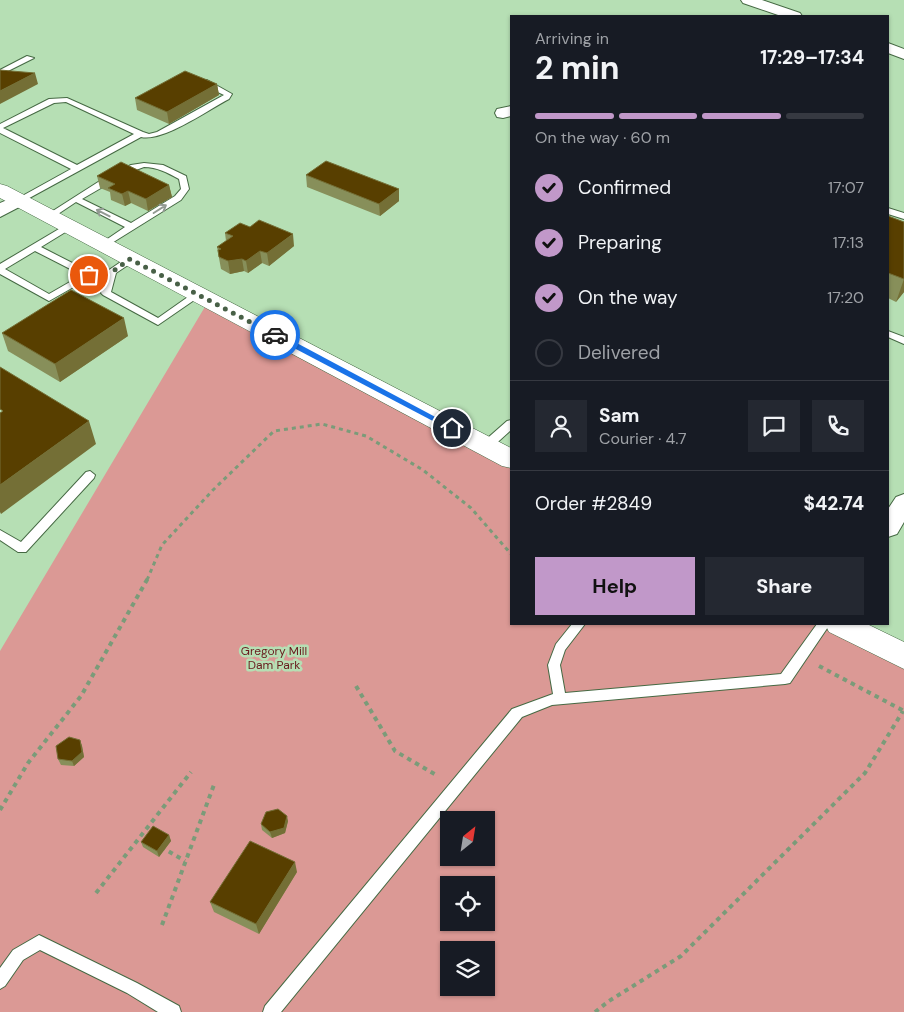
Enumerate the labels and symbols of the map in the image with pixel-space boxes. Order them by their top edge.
one-way arrow [152,204,166,214]
one-way arrow [96,208,111,218]
pin [68,254,110,296]
courier [250,310,300,360]
pin [431,407,473,449]
park label: Gregory Mill Dam Park [241,643,307,673]
north arrow [440,811,495,866]

